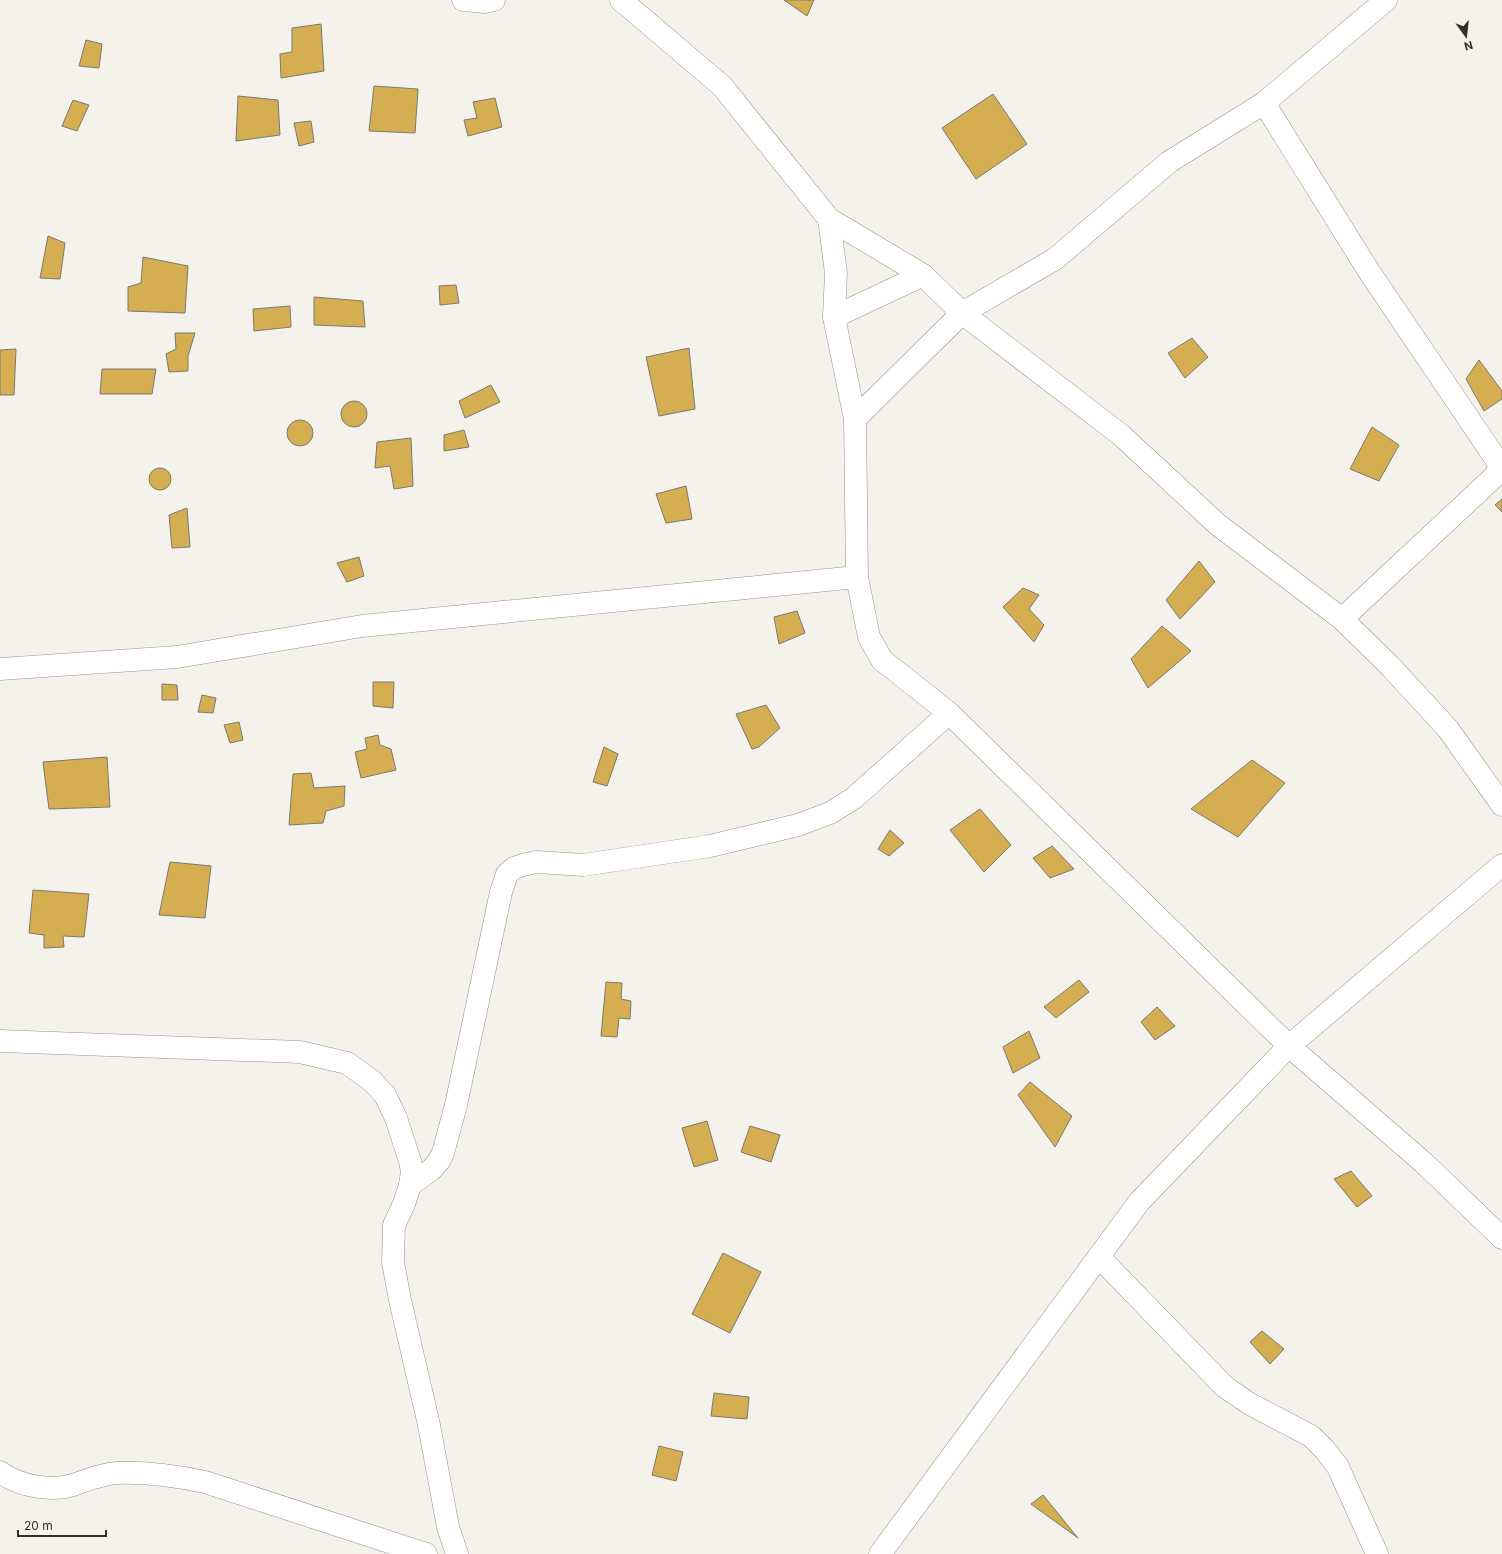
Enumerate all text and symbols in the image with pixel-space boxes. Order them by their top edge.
north arrow [1446,16,1486,56]
text: N [1463,38,1474,54]
scale bar [18,1512,106,1538]
text: 20 m [24,1518,53,1533]

